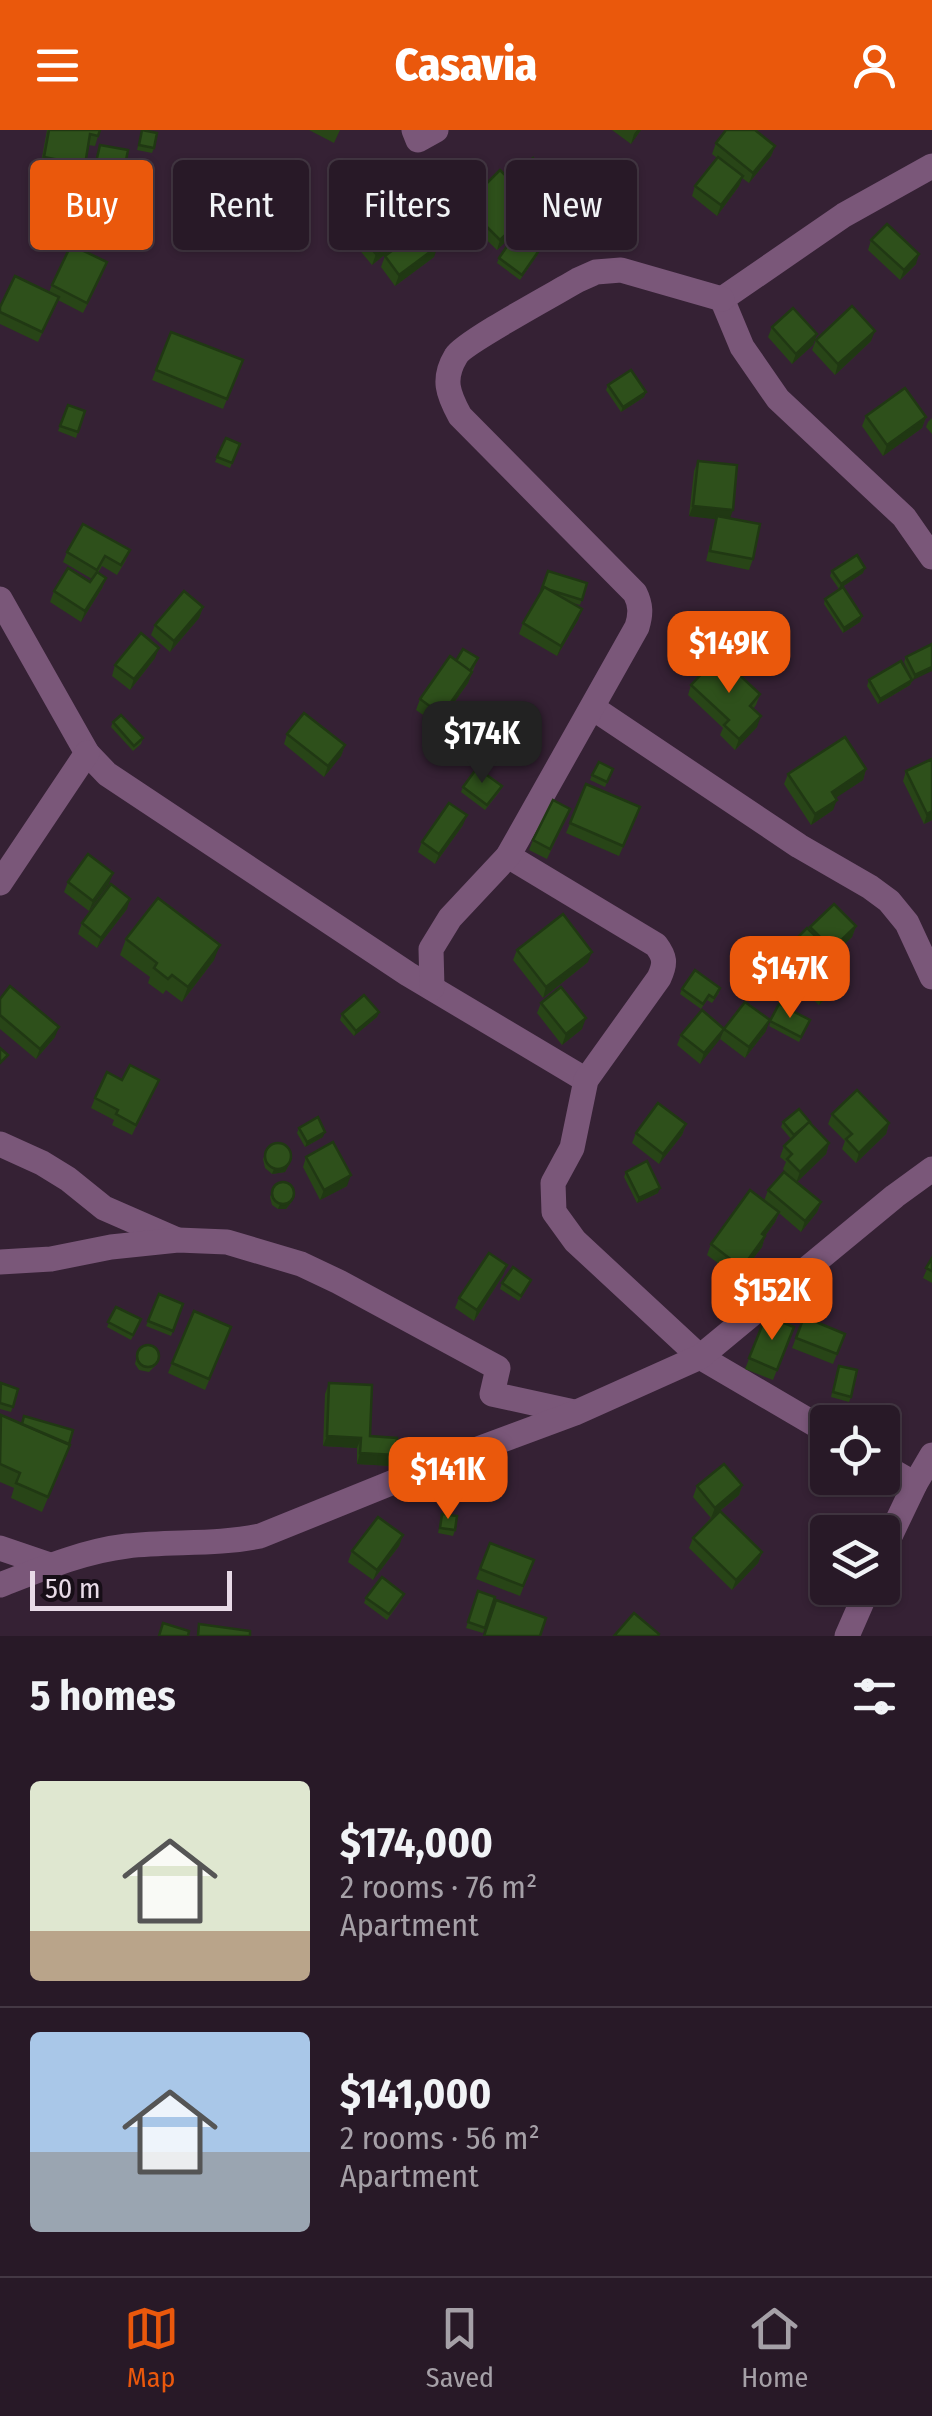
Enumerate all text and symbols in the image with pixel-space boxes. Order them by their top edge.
icon: menu [30,38,85,93]
text: Casavia [395,38,537,92]
icon: person [847,38,902,93]
chip: Buy [30,160,153,250]
chip: Rent [173,160,309,250]
chip: Filters [329,160,486,250]
chip: New [506,160,637,250]
pin: $149K [659,611,799,696]
text: $149K [689,624,769,662]
pin: $174K [412,701,552,786]
text: $174K [444,714,520,752]
pin: $147K [720,936,860,1021]
text: $147K [752,949,828,987]
pin: $152K [702,1258,842,1343]
text: $152K [733,1271,811,1309]
map controls [810,1405,900,1605]
button: locate [810,1405,900,1495]
pin: $141K [378,1437,518,1522]
text: $141K [411,1450,485,1488]
button: layers [810,1515,900,1605]
scale bar [30,1566,232,1610]
text: 50 m [45,1572,101,1605]
icon: filters [847,1669,902,1724]
text: 5 homes [30,1671,176,1721]
text: $174,000 [340,1818,493,1868]
icon: home [110,1821,230,1941]
text: 2 rooms · 76 m² [340,1868,537,1906]
text: Apartment [340,1906,479,1944]
text: $141,000 [340,2069,491,2119]
icon: home [110,2072,230,2192]
text: 2 rooms · 56 m² [340,2119,540,2157]
text: Apartment [340,2157,479,2195]
tab: Map [124,2301,179,2394]
tab: Saved [426,2301,494,2394]
tab: Home [741,2301,808,2394]

